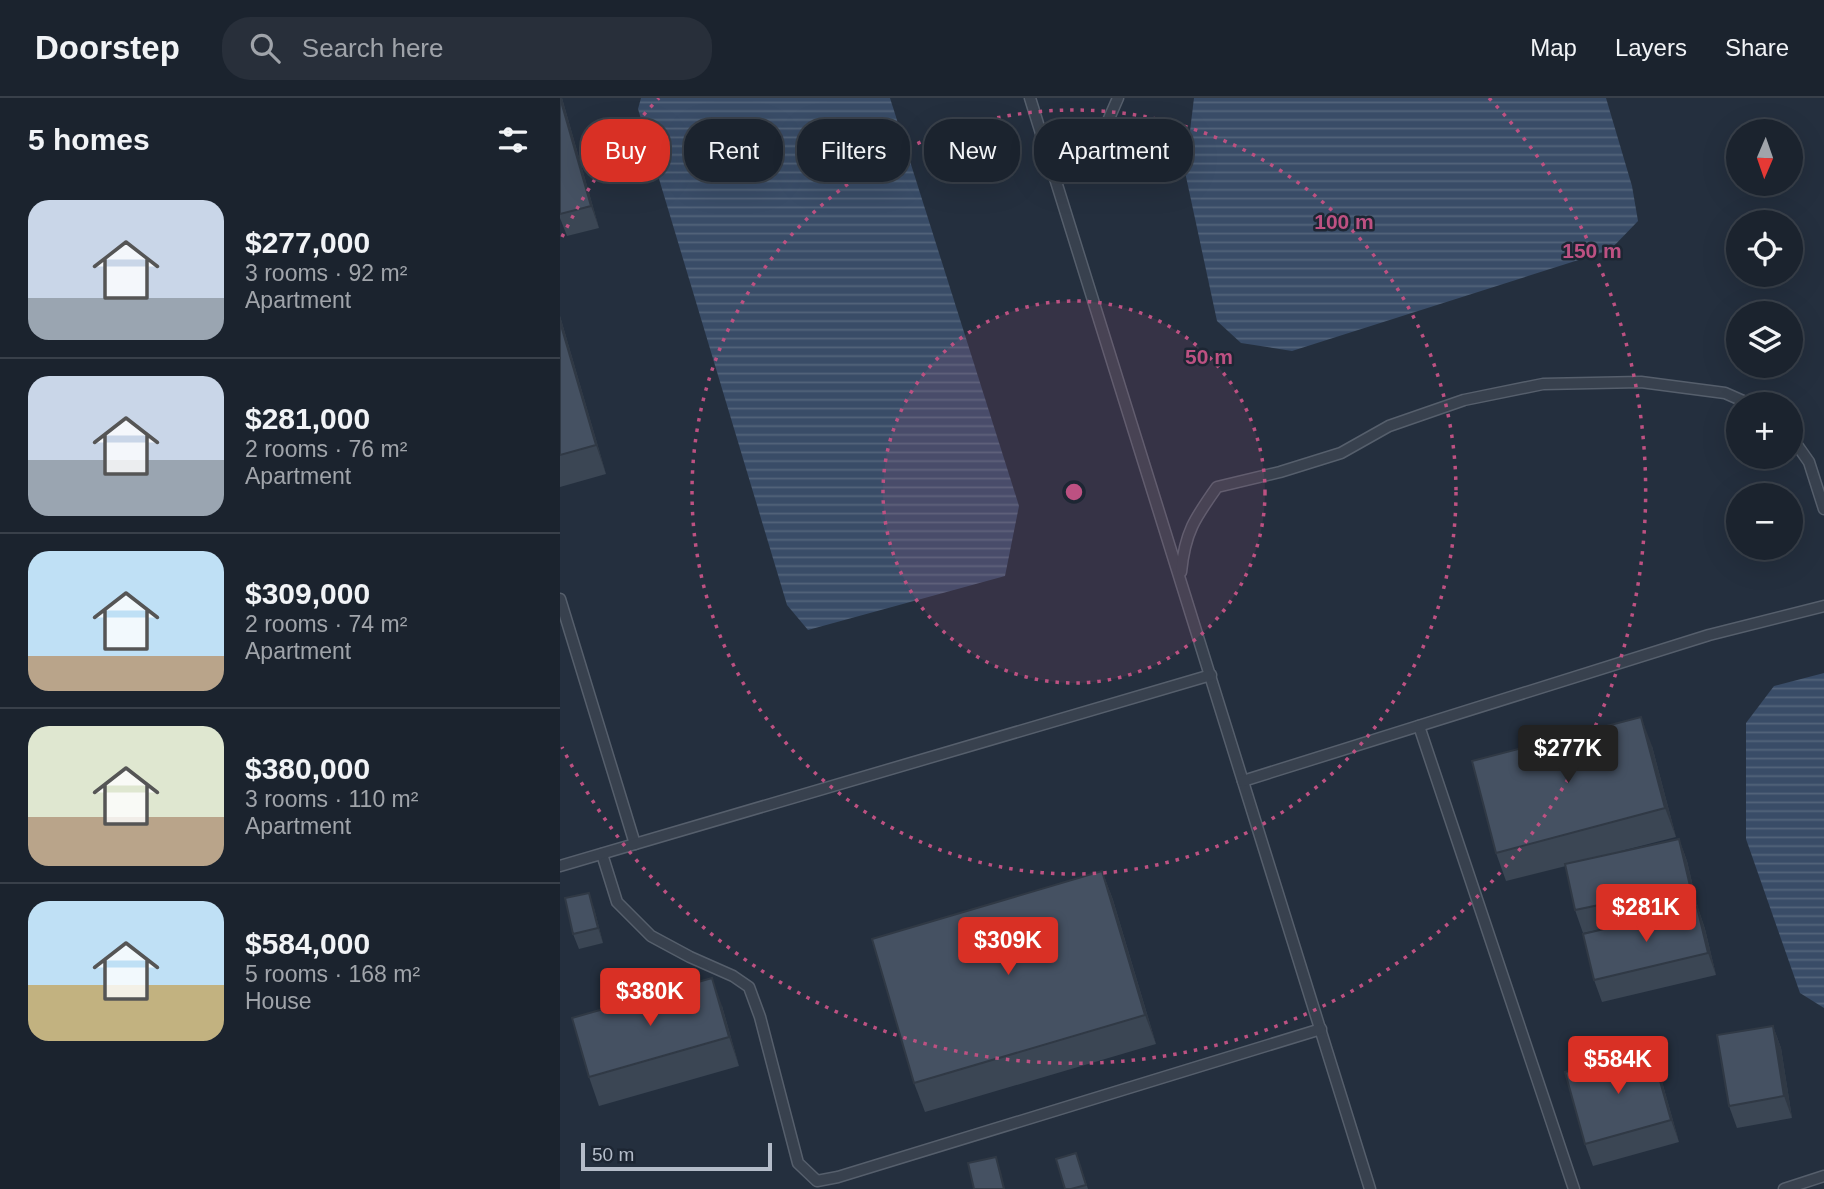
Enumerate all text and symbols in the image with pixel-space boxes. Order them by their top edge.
search box [222,17,712,80]
text: Doorstep [35,29,180,66]
icon: search [246,29,284,67]
text: Search here [302,33,444,63]
text: Map [1530,34,1577,61]
text: Layers [1615,34,1687,61]
text: Share [1725,34,1789,61]
chip: Buy [581,119,670,182]
chip: Rent [684,119,783,182]
chip: Filters [797,119,910,182]
chip: New [924,119,1020,182]
chip: Apartment [1034,119,1193,182]
north arrow [1726,119,1802,196]
map controls [1726,119,1803,560]
icon: filters [494,121,532,159]
text: 5 homes [28,123,150,156]
text: 100 m [1314,210,1374,233]
button: locate [1726,210,1803,287]
text: $277,000 [245,226,370,259]
icon: home [84,228,168,312]
text: 150 m [1562,239,1622,262]
text: 3 rooms · 92 m² [245,260,407,286]
text: Apartment [245,287,351,313]
button: layers [1726,301,1803,378]
text: 50 m [1185,345,1233,368]
button: + [1726,392,1803,469]
text: $281,000 [245,402,370,435]
icon: home [84,404,168,488]
text: 2 rooms · 76 m² [245,436,407,462]
text: Apartment [245,463,351,489]
centre of rings [1062,480,1086,504]
button: − [1726,483,1803,560]
text: $309,000 [245,577,370,610]
icon: home [84,579,168,663]
text: 2 rooms · 74 m² [245,611,407,637]
text: Apartment [245,638,351,664]
pin: $277K [1519,726,1617,785]
text: $277K [1534,735,1602,761]
text: $380,000 [245,752,370,785]
icon: home [84,754,168,838]
text: 3 rooms · 110 m² [245,786,418,812]
text: Apartment [245,813,351,839]
pin: $281K [1597,884,1695,944]
text: $281K [1612,894,1680,920]
pin: $309K [959,918,1057,977]
text: $584,000 [245,927,370,960]
text: $309K [974,927,1042,953]
icon: home [84,929,168,1013]
text: 5 rooms · 168 m² [245,961,420,987]
pin: $380K [601,968,699,1028]
text: $380K [616,978,684,1004]
text: House [245,988,311,1014]
pin: $584K [1569,1037,1667,1096]
text: $584K [1584,1046,1652,1072]
scale bar [581,1140,772,1172]
text: 50 m [592,1144,634,1165]

